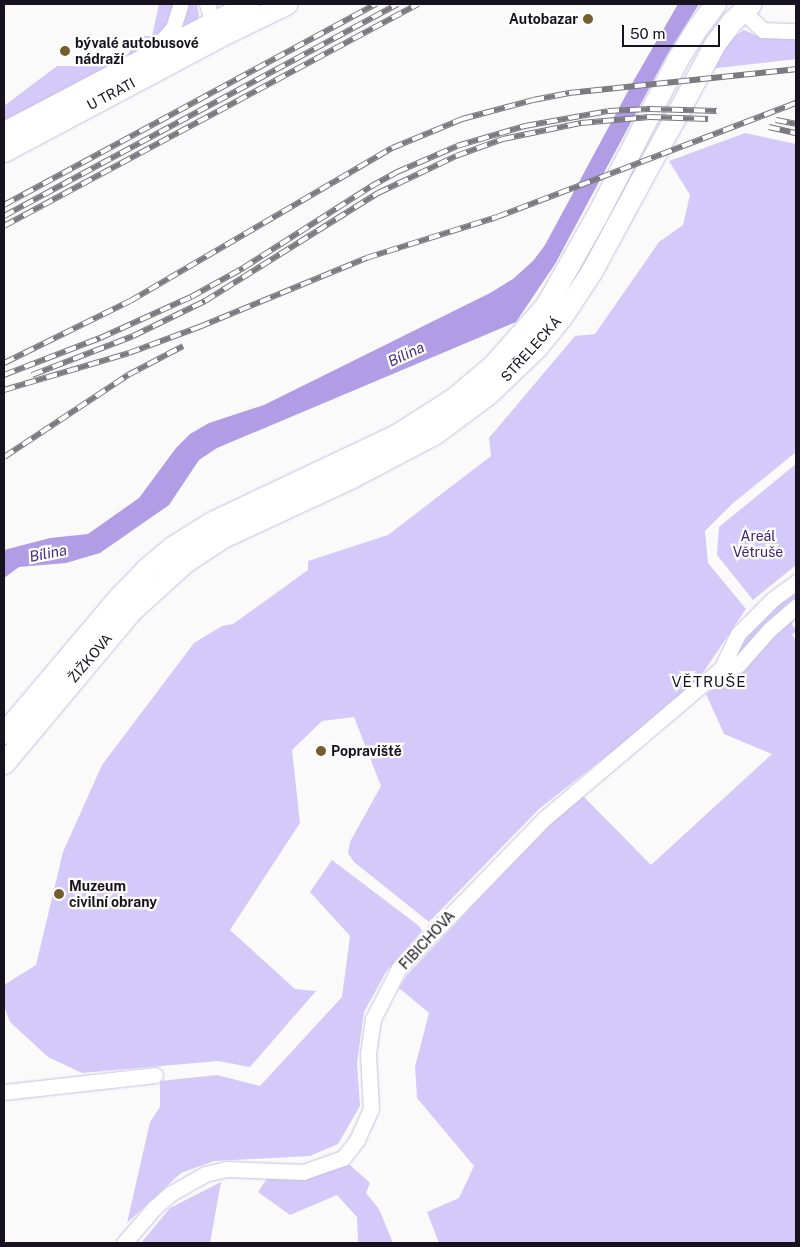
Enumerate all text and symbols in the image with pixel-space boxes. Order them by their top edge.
place label: Autobazar [509,11,578,27]
marker: Autobazar [582,13,594,25]
scale bar [625,15,722,47]
text: 50 m [630,25,665,42]
place label: bývalé autobusové nádraží [75,35,199,68]
marker: bývalé autobusové nádraží [59,45,71,57]
street label: U TRATI [84,74,138,114]
street label: STŘELECKÁ [497,313,565,385]
water label: Bílina [385,338,427,370]
park label: Areál Větruše [733,528,783,560]
water label: Bílina [28,541,68,565]
street label: ŽIŽKOVA [65,630,115,686]
district label: VĚTRUŠE [671,673,747,691]
place label: Popraviště [331,743,402,759]
marker: Popraviště [315,745,327,757]
place label: Muzeum civilní obrany [69,878,157,910]
marker: Muzeum civilní obrany [53,888,65,900]
street label: FIBICHOVA [396,907,458,973]

